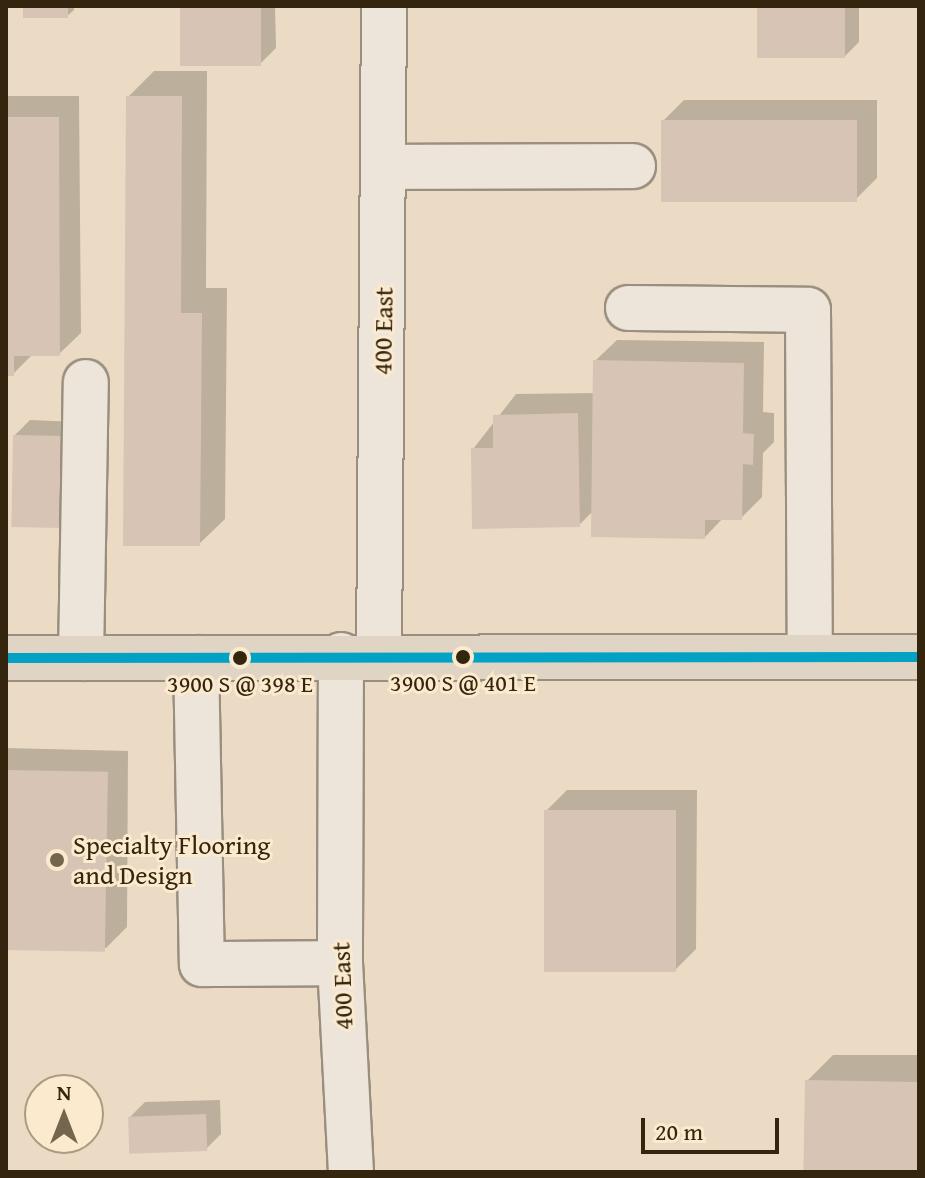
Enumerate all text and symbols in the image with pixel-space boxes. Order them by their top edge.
street label: 400 East [367,287,399,375]
marker: 3900 S @ 401 E [455,649,471,665]
marker: 3900 S @ 398 E [232,650,248,666]
place label: 3900 S @ 401 E [390,669,536,697]
place label: 3900 S @ 398 E [167,670,313,698]
place label: Specialty Flooring and Design [73,829,270,890]
marker: Specialty Flooring and Design [48,851,66,869]
street label: 400 East [325,941,359,1031]
north arrow [24,1074,104,1154]
text: N [57,1076,71,1108]
scale bar [645,1102,783,1152]
text: 20 m [655,1114,703,1149]

